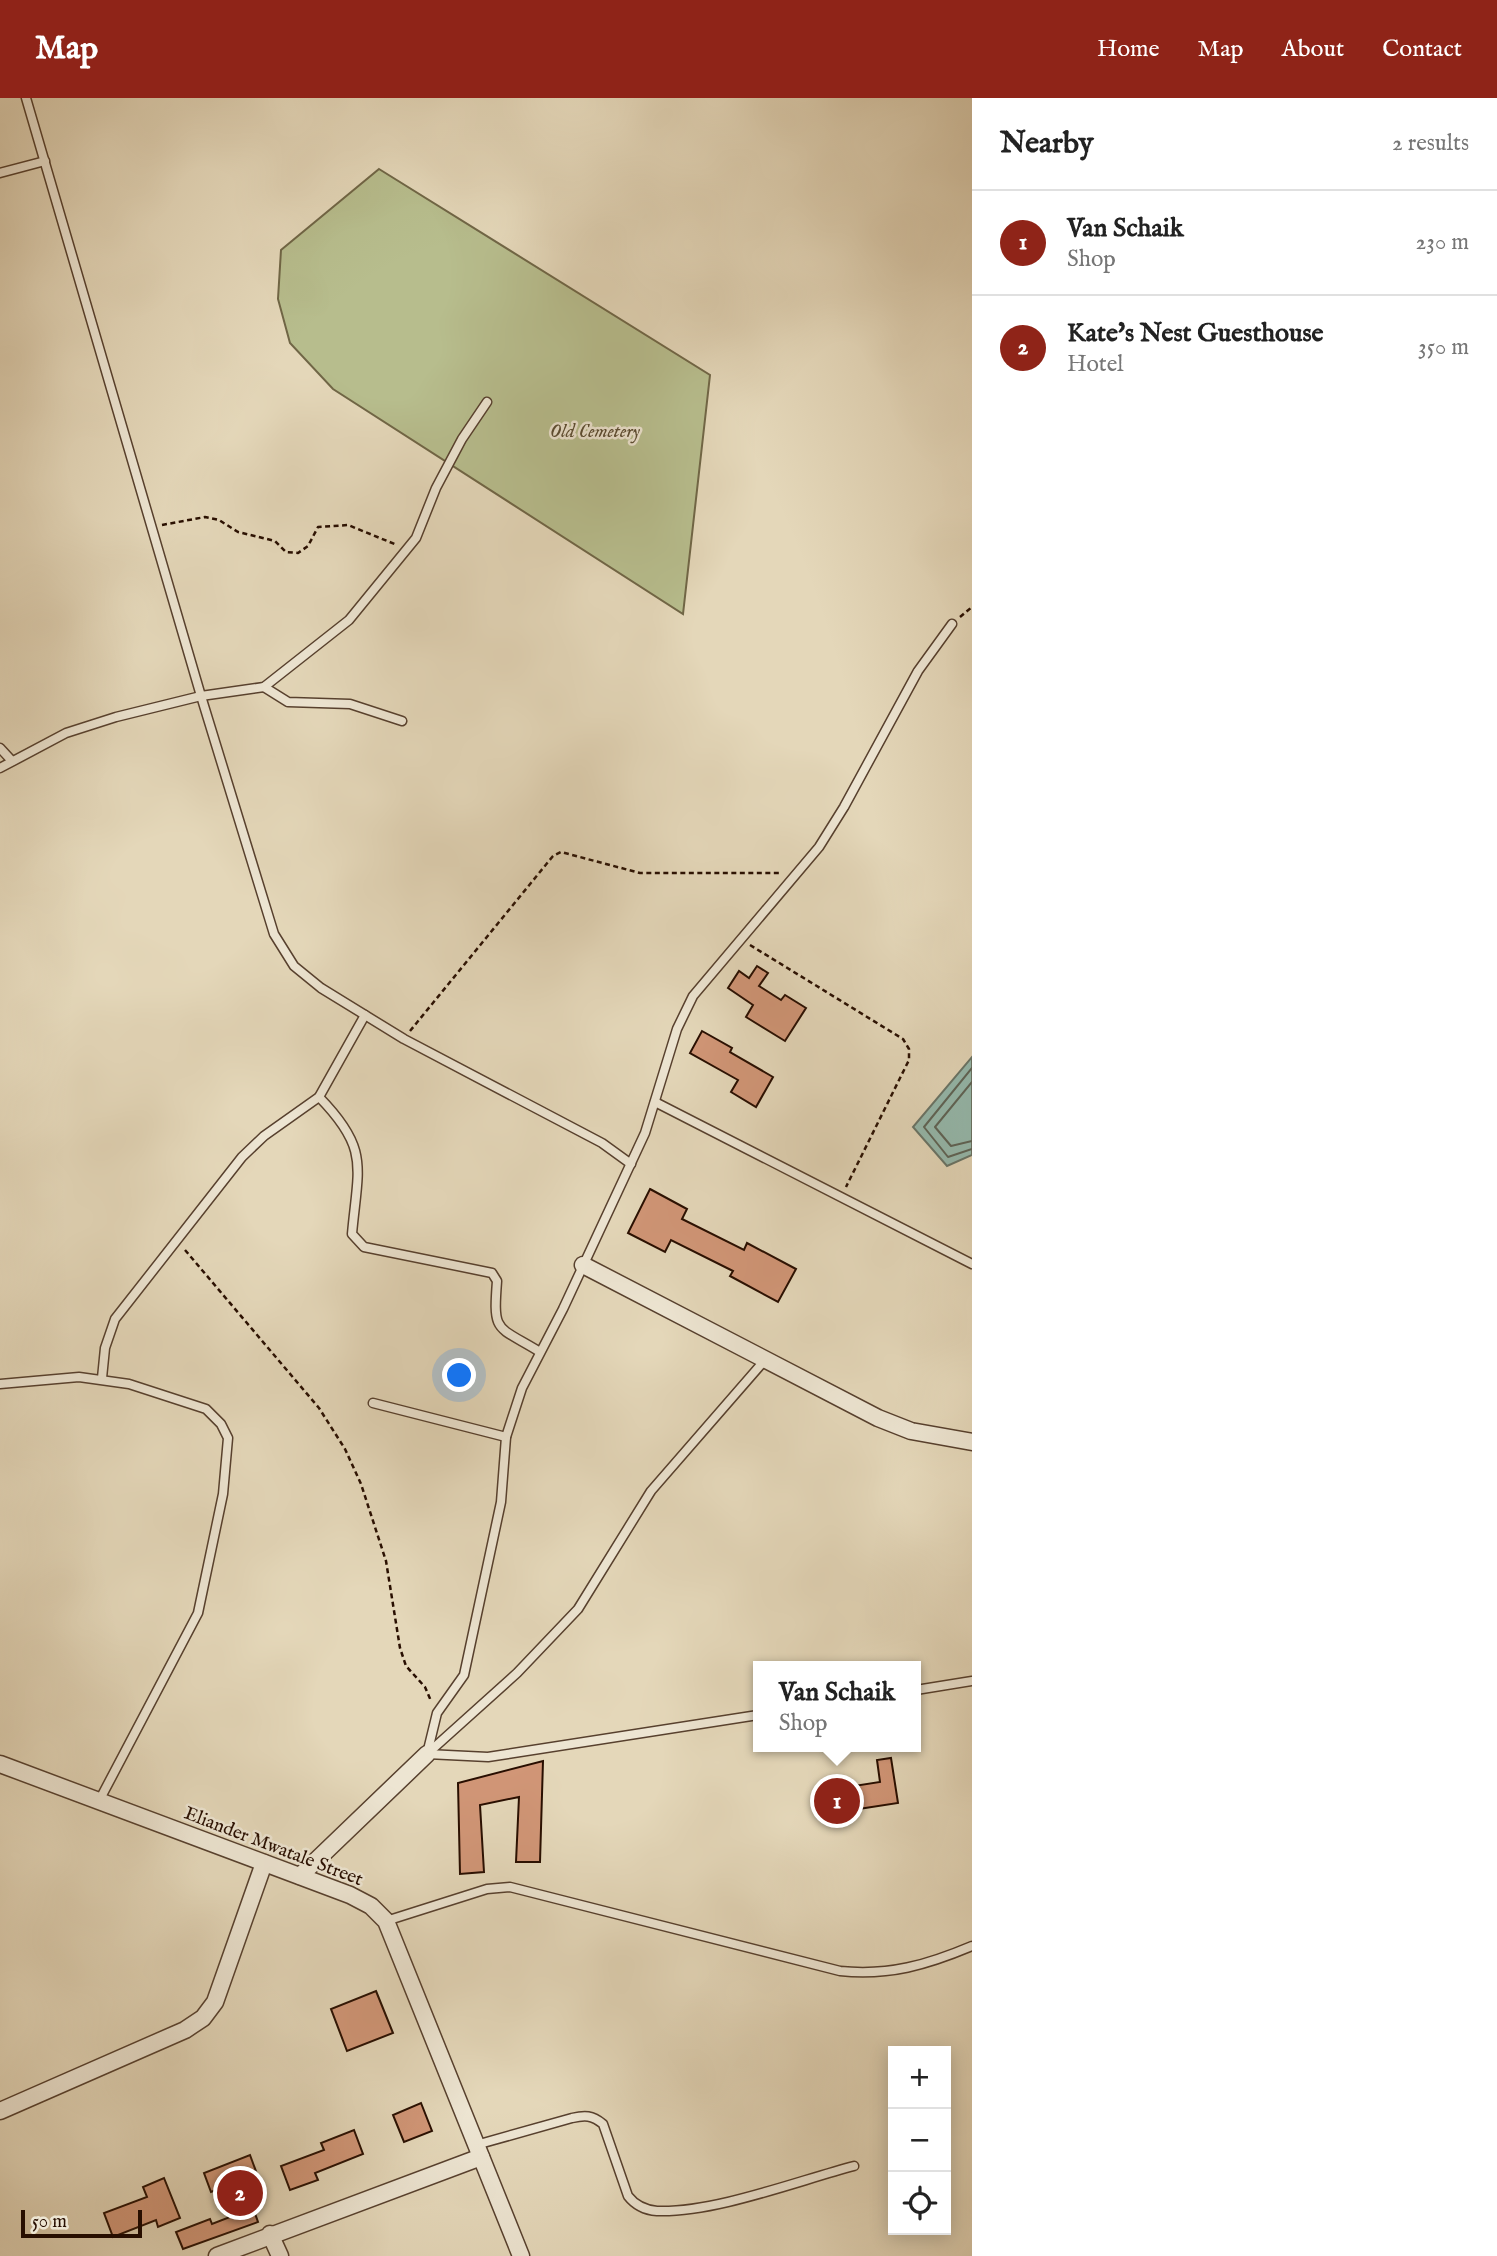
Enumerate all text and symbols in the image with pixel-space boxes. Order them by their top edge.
text: Map [35,28,98,70]
text: Home [1097,34,1160,65]
text: Map [1198,34,1244,65]
text: About [1282,34,1344,65]
text: Contact [1382,34,1462,65]
text: Nearby [1000,125,1093,163]
text: 2 results [1392,129,1469,158]
text: Van Schaik [1067,212,1184,245]
text: 1 [1019,228,1027,257]
text: 230 m [1416,228,1469,257]
text: Shop [1067,245,1116,274]
text: Kate's Nest Guesthouse [1067,317,1324,350]
text: 2 [1018,333,1028,362]
text: 350 m [1418,333,1469,362]
text: Hotel [1067,350,1124,379]
park label: Old Cemetery [550,420,641,444]
your location [442,1358,476,1392]
popup [753,1661,921,1752]
text: Van Schaik [779,1676,895,1709]
text: Shop [779,1709,828,1738]
pin: 1 [814,1775,860,1827]
street label: Eliander Mwatale Street [180,1802,367,1892]
map controls [888,2046,951,2235]
button: + [888,2046,951,2109]
button: − [888,2109,951,2172]
pin: 2 [217,2167,263,2219]
button: locate [888,2172,951,2235]
scale bar [21,2207,142,2239]
text: 50 m [32,2210,67,2234]

